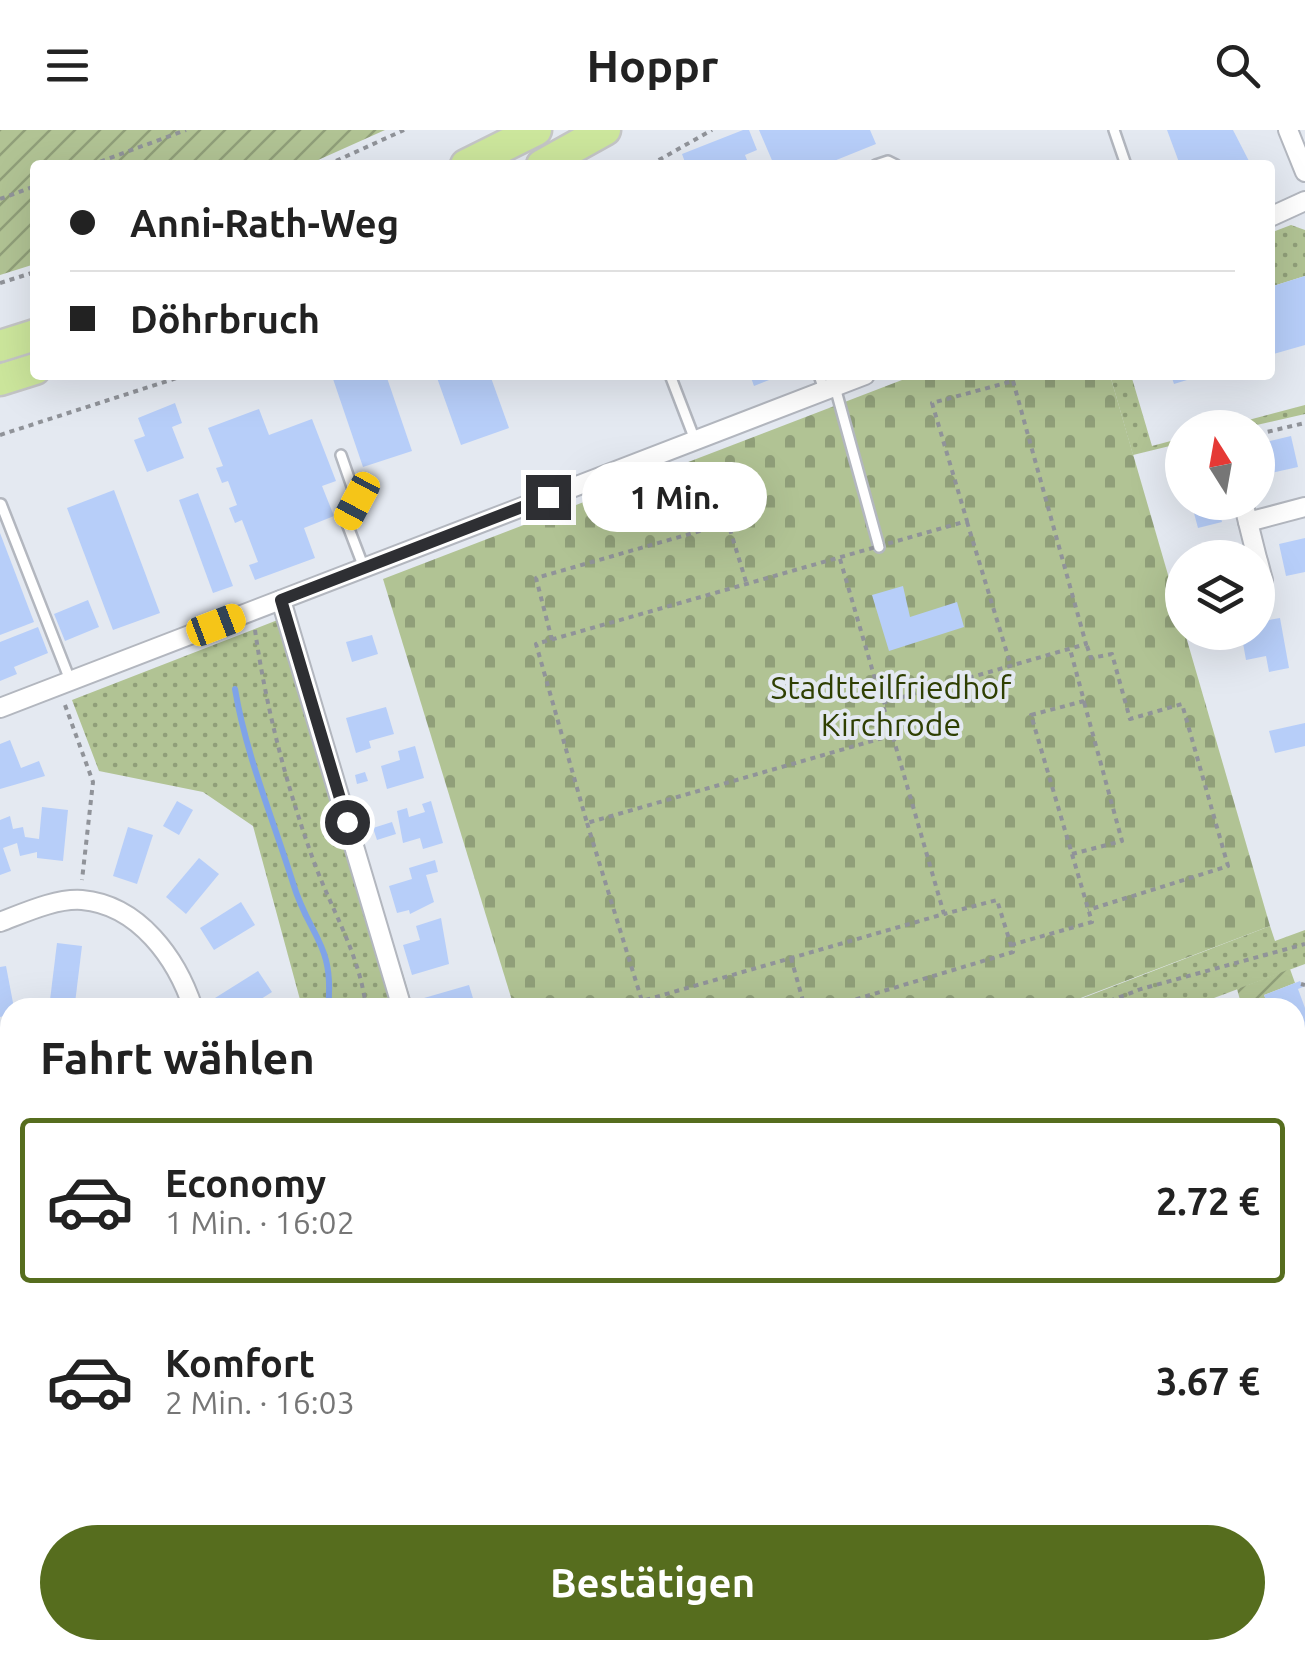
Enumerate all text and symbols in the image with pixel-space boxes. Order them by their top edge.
icon: menu [40,38,95,93]
icon: search [1210,38,1265,93]
text: Hoppr [586,40,719,91]
text: Anni-Rath-Weg [130,202,399,244]
text: Döhrbruch [130,298,320,340]
north arrow [1165,410,1275,520]
map controls [1165,410,1275,650]
callout: 1 Min. [583,462,768,532]
car [330,467,384,535]
route end [526,475,571,520]
text: 1 Min. [630,479,719,515]
button: layers [1165,540,1275,650]
car [183,600,249,650]
park label: Stadtteilfriedhof Kirchrode [770,669,1012,742]
route start [325,800,370,845]
text: Fahrt wählen [40,1032,315,1083]
icon: car [45,1156,135,1246]
text: Economy [165,1162,326,1204]
text: 2.72 € [1156,1180,1260,1222]
text: 1 Min. · 16:02 [165,1204,355,1240]
icon: car [45,1336,135,1426]
text: Komfort [165,1342,315,1384]
text: 3.67 € [1156,1360,1260,1402]
text: 2 Min. · 16:03 [165,1384,355,1420]
button: Bestätigen [40,1525,1265,1640]

